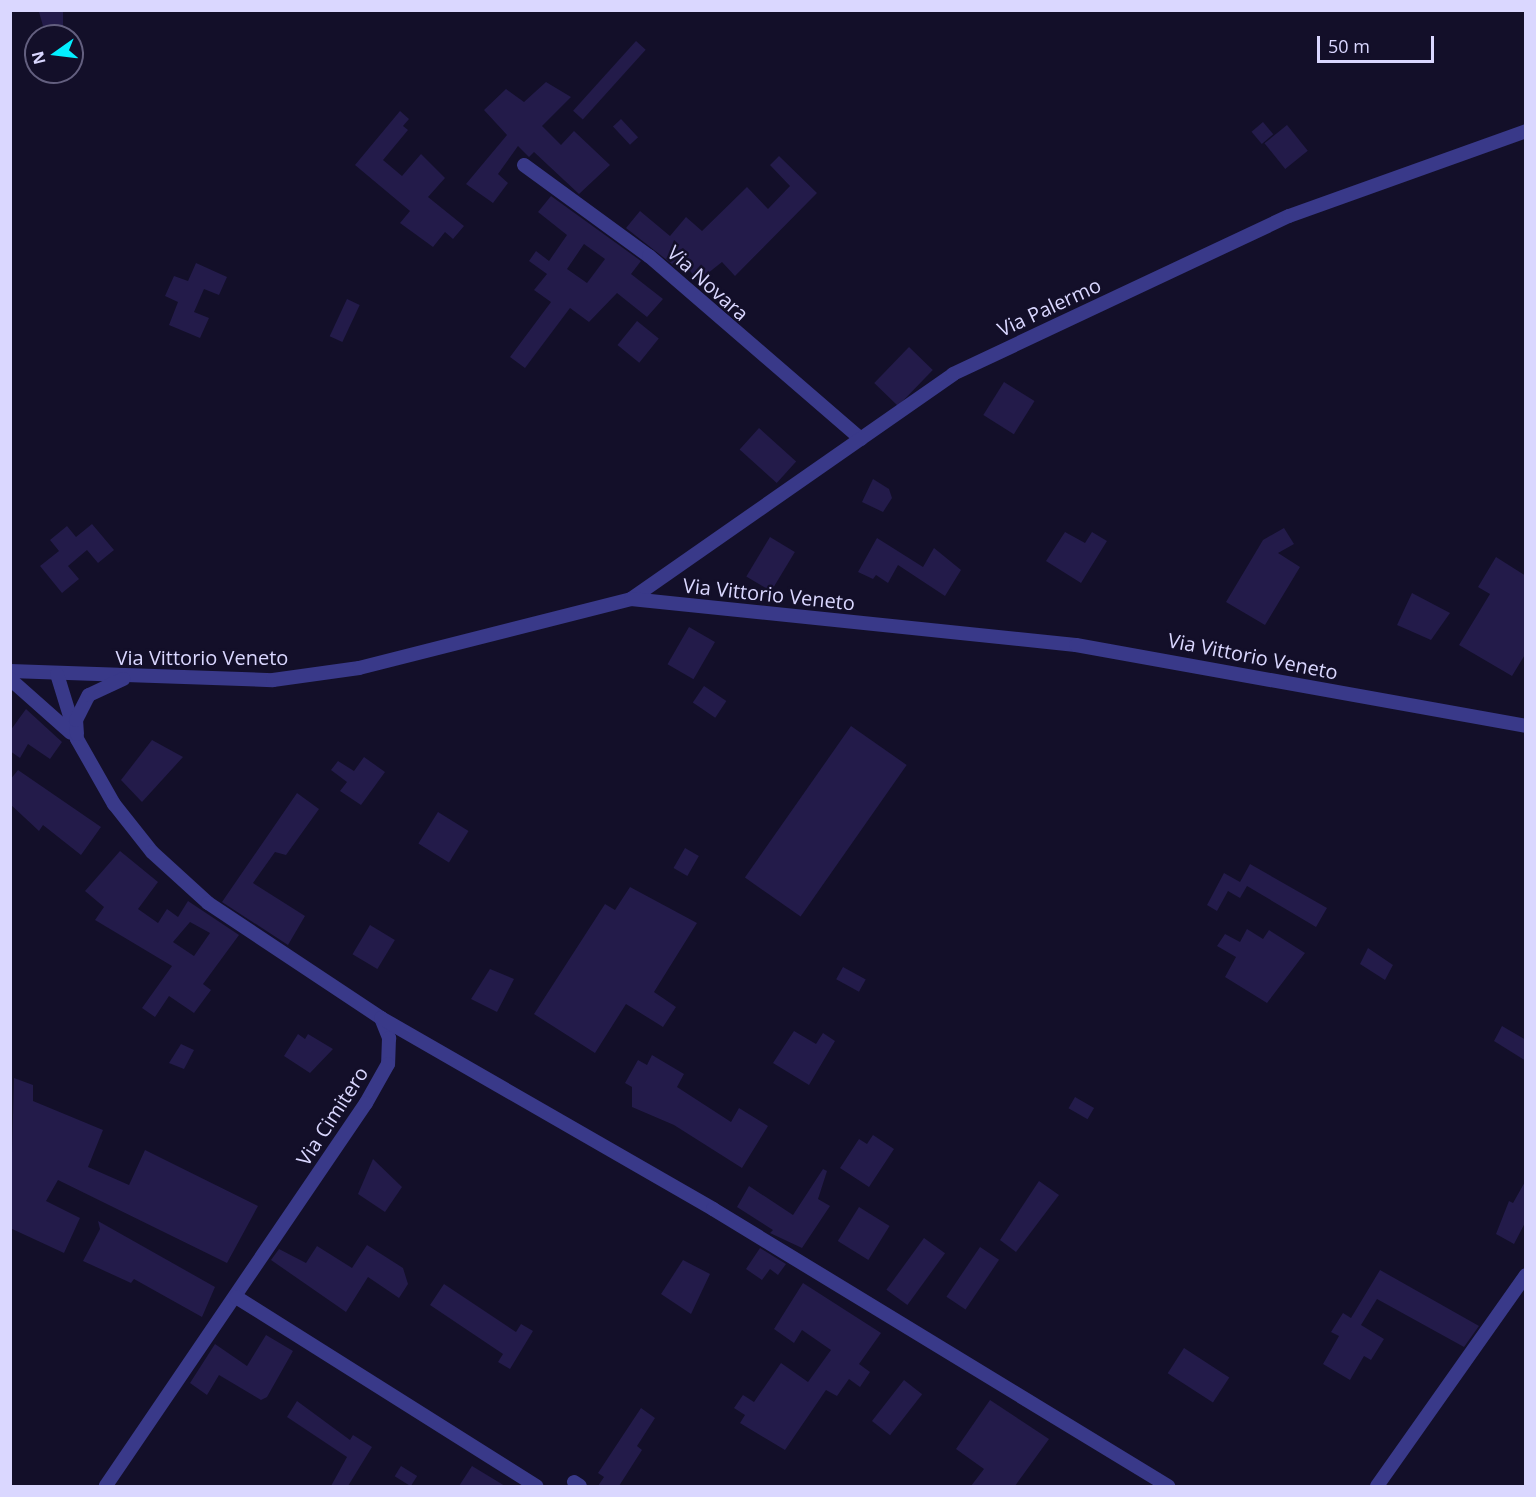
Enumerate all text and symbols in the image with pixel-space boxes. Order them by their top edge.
north arrow [24,24,84,84]
scale bar [1320,24,1437,62]
text: 50 m [1328,34,1370,58]
text: N [26,49,51,67]
street label: Via Novara [663,240,753,326]
street label: Via Palermo [993,273,1105,341]
street label: Via Vittorio Veneto [682,573,856,615]
street label: Via Vittorio Veneto [1166,628,1340,684]
street label: Via Vittorio Veneto [116,645,288,669]
street label: Via Cimitero [291,1062,373,1170]

